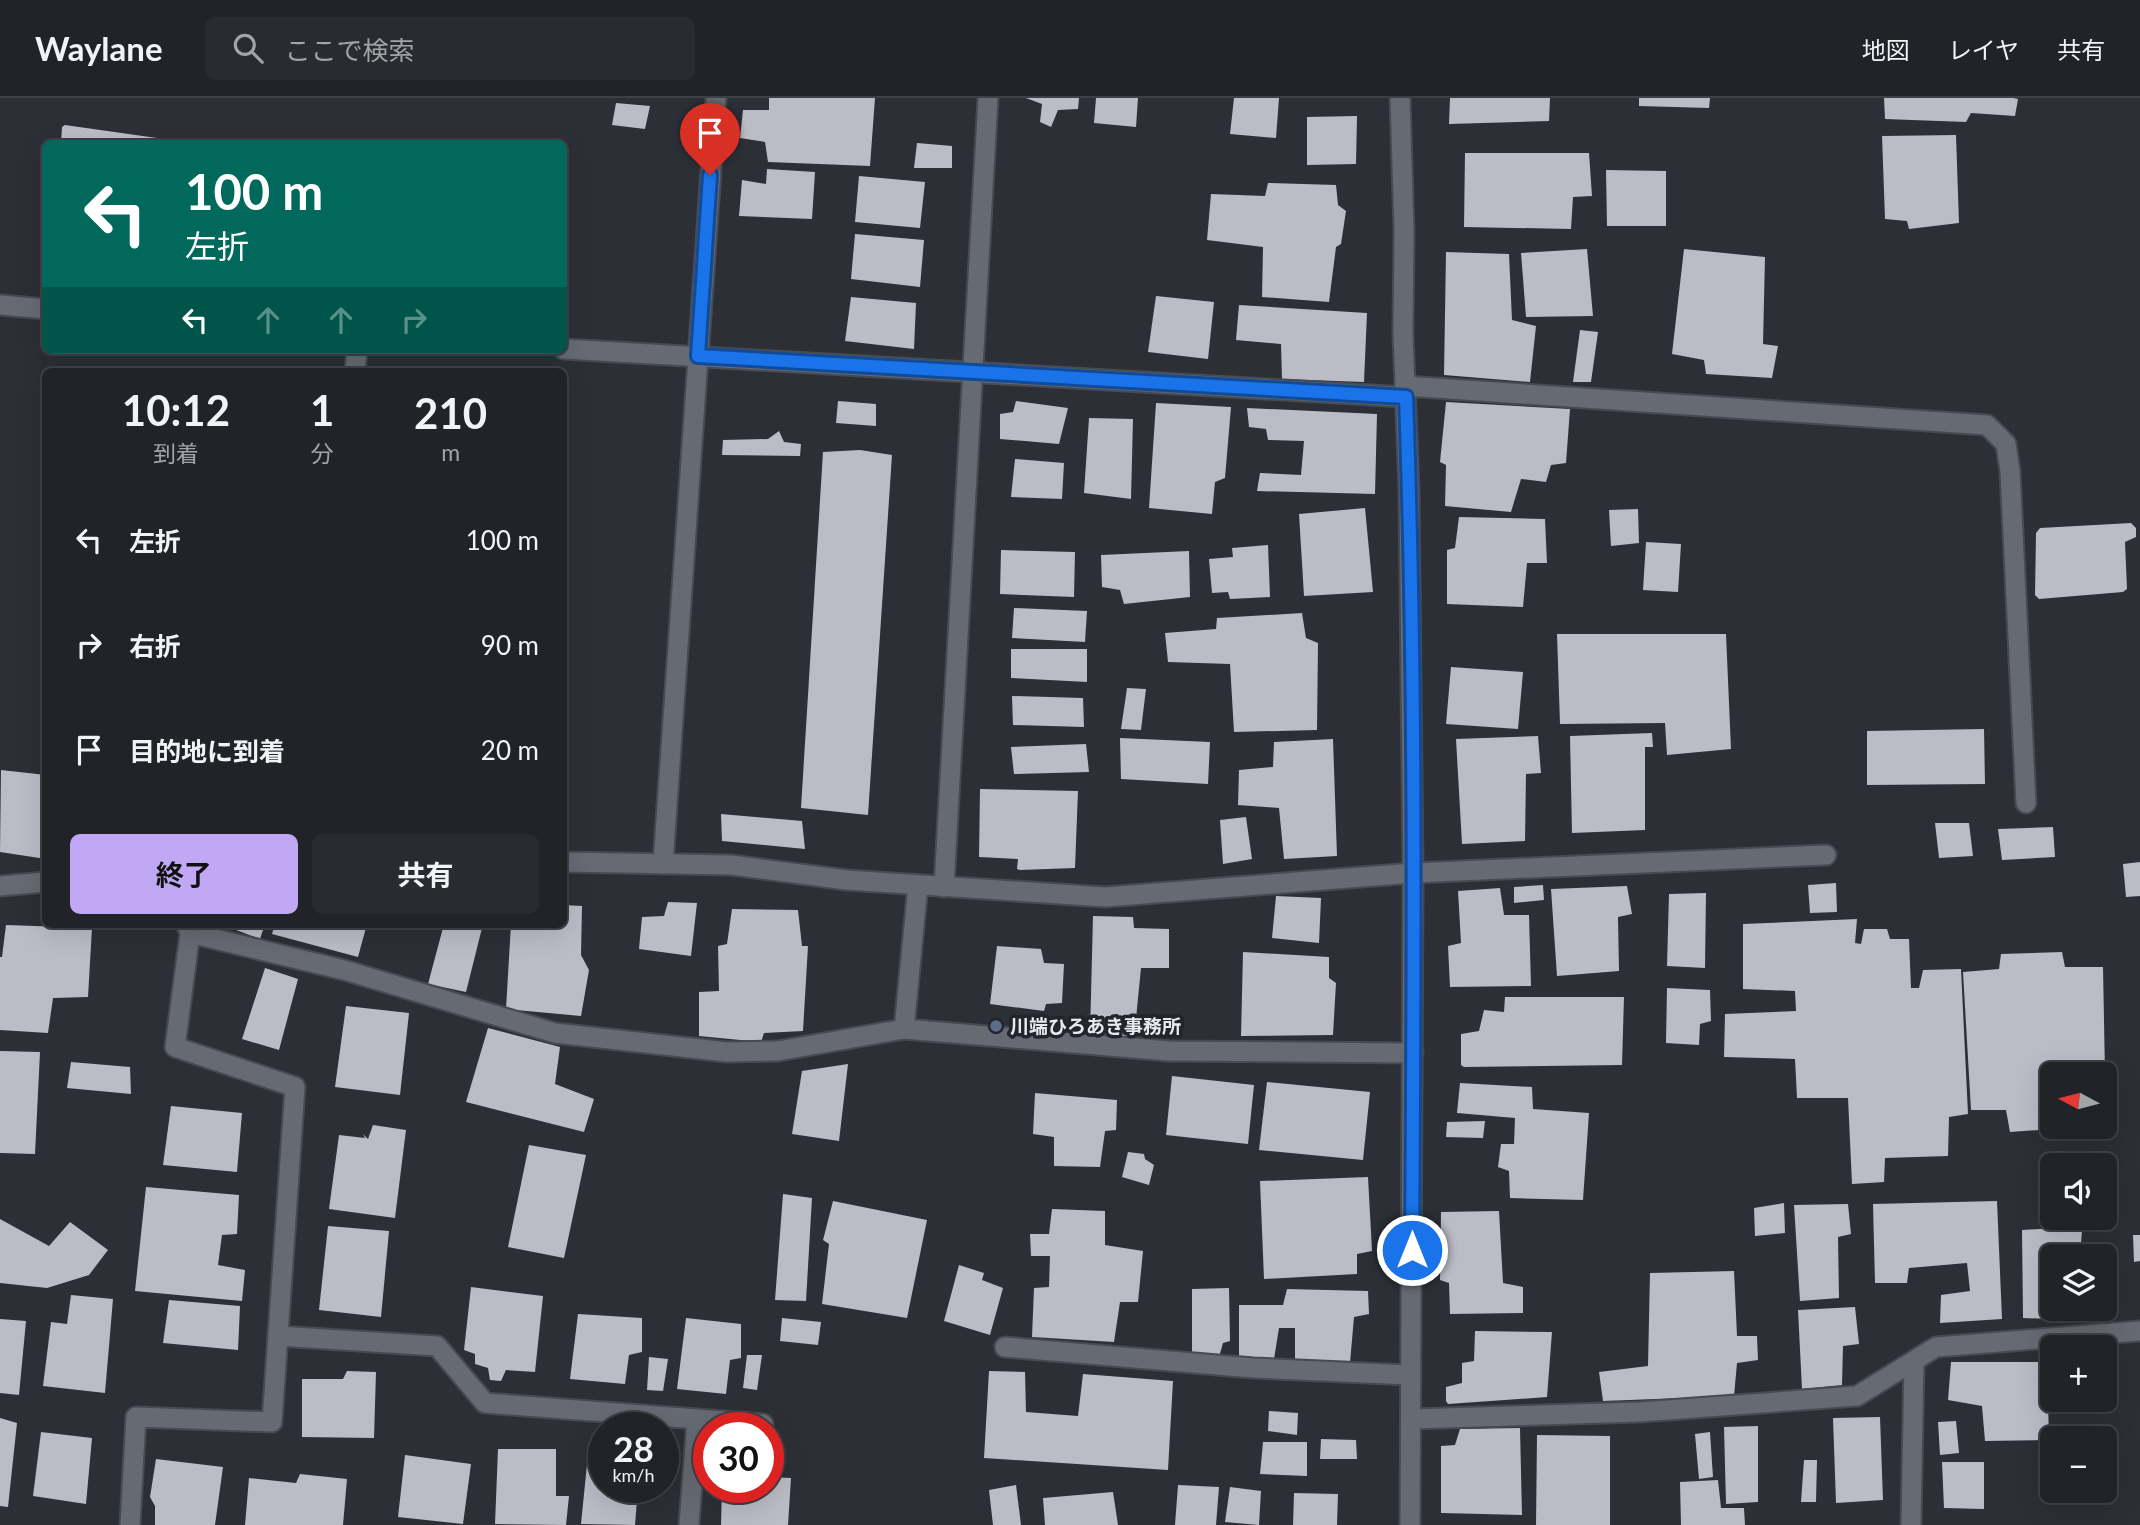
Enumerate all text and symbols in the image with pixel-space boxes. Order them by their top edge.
search box [205,17,695,80]
text: Waylane [35,28,163,68]
icon: search [229,29,267,67]
text: ここで検索 [285,34,415,66]
text: 地図 [1862,35,1910,64]
text: レイヤ [1948,35,2019,64]
text: 共有 [2057,35,2105,64]
pin [680,103,740,175]
icon: arrive [691,114,729,152]
text: 100 m [185,162,323,220]
icon: left [70,168,161,259]
text: 左折 [185,226,249,265]
icon: left [176,301,214,339]
icon: ahead [249,301,287,339]
icon: ahead [322,301,360,339]
icon: right [395,301,433,339]
text: 10:12 [122,385,230,435]
text: 1 [310,385,334,435]
text: 210 [414,388,487,438]
text: m [441,438,460,466]
text: 到着 [153,439,199,467]
text: 分 [311,439,334,467]
icon: left [70,521,108,559]
text: 100 m [466,524,539,556]
text: 左折 [129,525,181,557]
icon: right [70,626,108,664]
text: 90 m [481,629,539,661]
text: 右折 [129,630,181,662]
icon: arrive [70,731,108,769]
text: 20 m [481,734,539,766]
text: 目的地に到着 [129,735,285,767]
button: 終了 [70,834,298,914]
button: 共有 [312,834,539,914]
place label: 川端ひろあき事務所 [1010,1014,1181,1037]
marker: 川端ひろあき事務所 [988,1018,1004,1034]
north arrow [2040,1062,2118,1139]
map controls [2040,1062,2117,1503]
button: sound [2040,1153,2117,1230]
position arrow [1375,1213,1449,1287]
button: layers [2040,1244,2117,1321]
button: + [2040,1335,2117,1412]
speed limit sign: 30 [693,1412,784,1503]
button: − [2040,1426,2117,1503]
text: 28 [613,1427,654,1469]
text: km/h [612,1464,655,1486]

